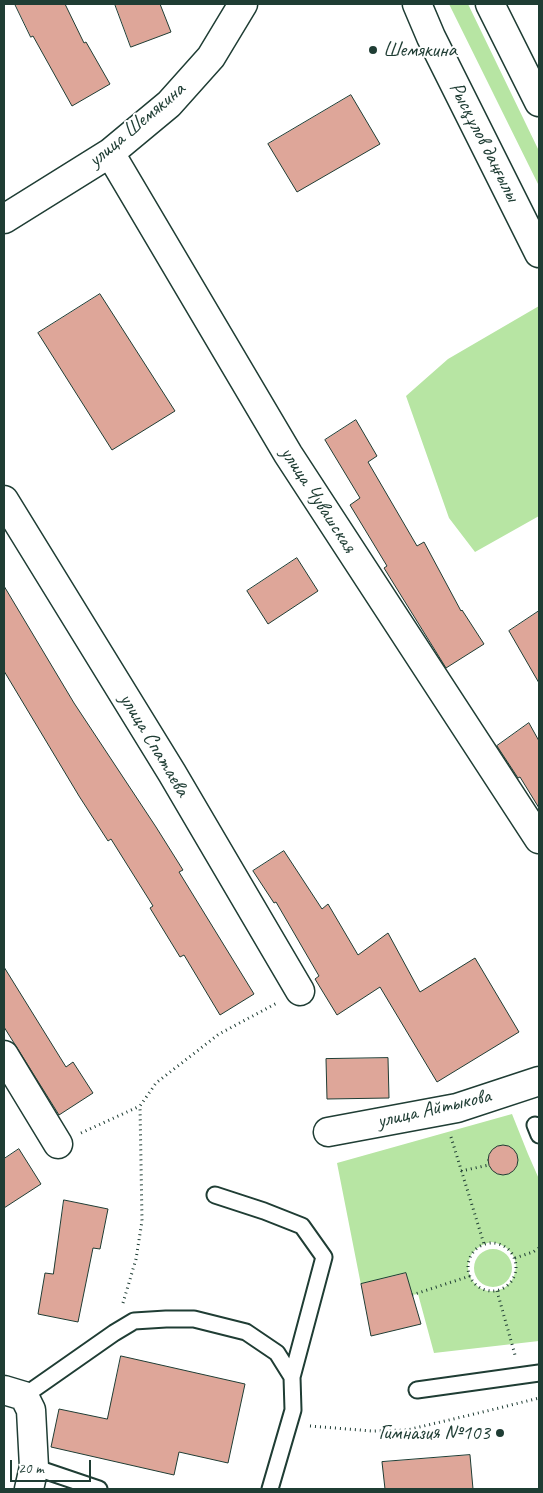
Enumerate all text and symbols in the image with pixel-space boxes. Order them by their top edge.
place label: Шемякина [383,37,457,63]
marker: Шемякина [367,44,379,56]
street label: улица Шемякина [83,77,191,173]
street label: Рысқұлов даңғылы [443,78,525,206]
street label: улица Чувашская [274,442,362,558]
street label: улица Спатаева [113,689,195,801]
street label: улица Айтыкова [375,1084,493,1134]
place label: Гимназия №103 [379,1420,490,1446]
marker: Гимназия №103 [494,1427,506,1439]
scale bar [12,1450,94,1482]
text: 20 m [18,1459,44,1478]

